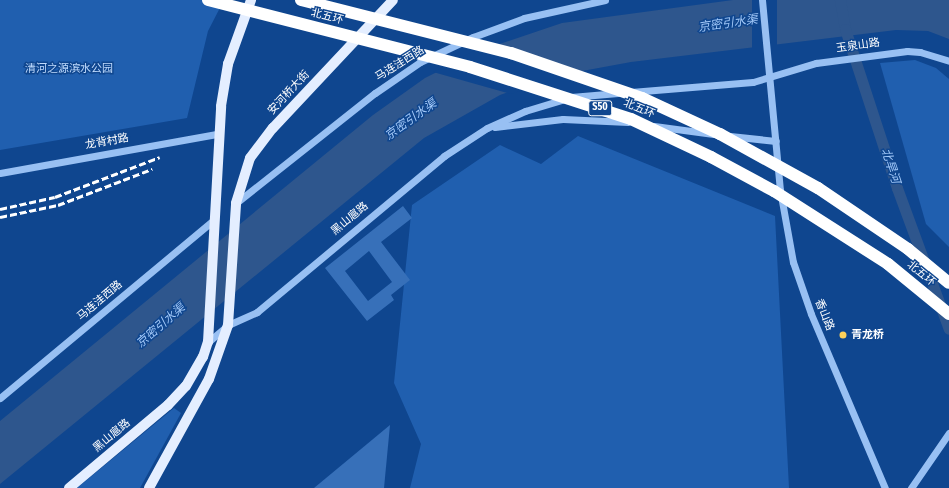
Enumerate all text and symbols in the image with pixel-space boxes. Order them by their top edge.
street label: 北五环 [309,7,345,27]
water label: 京密引水渠 [697,13,759,35]
street label: 玉泉山路 [835,36,881,56]
street label: 马连洼西路 [373,44,427,84]
park label: 清河之源滨水公园 [25,62,113,76]
street label: 安河桥大街 [265,68,313,118]
water label: 京密引水渠 [382,97,440,143]
street label: 北五环 [621,97,657,121]
road number: S50 [588,100,612,116]
street label: 龙背村路 [84,132,130,152]
water label: 北旱河 [878,147,902,185]
street label: 黑山扈路 [329,200,371,238]
street label: 北五环 [904,258,938,290]
street label: 马连洼西路 [75,278,125,324]
street label: 香山路 [812,297,836,333]
water label: 京密引水渠 [134,301,188,351]
place label: 青龙桥 [851,328,884,342]
marker: 青龙桥 [838,330,848,340]
street label: 黑山扈路 [91,417,133,455]

